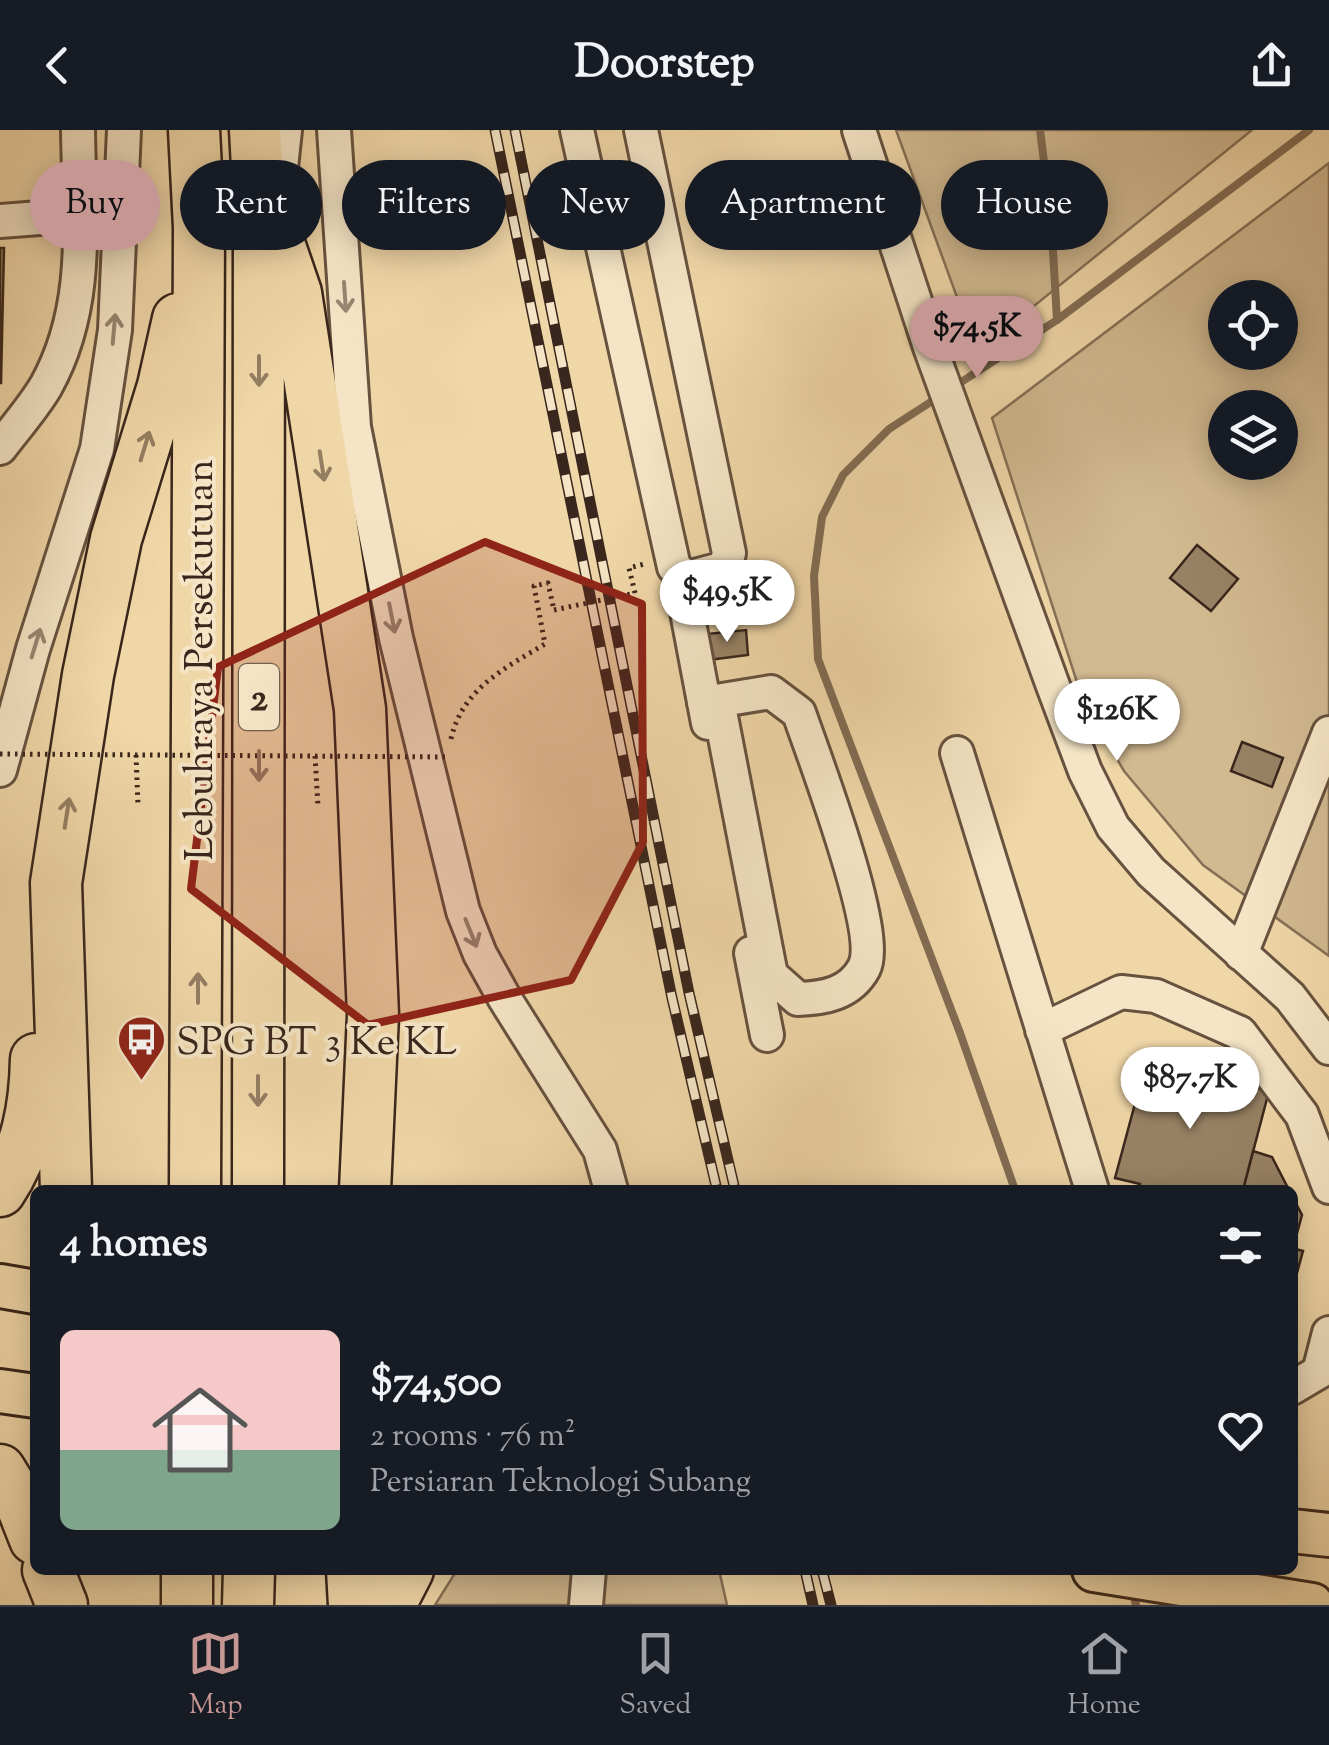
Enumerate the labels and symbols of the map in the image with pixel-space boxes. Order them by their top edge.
one-way arrow [336,281,355,313]
pin: $74.5K [896,296,1058,381]
one-way arrow [105,313,124,345]
one-way arrow [250,354,268,387]
one-way arrow [137,431,155,462]
one-way arrow [314,449,332,481]
street label: Lebuhraya Persekutuan [174,459,231,861]
pin: $49.5K [646,560,808,645]
one-way arrow [384,601,403,633]
one-way arrow [28,628,46,659]
road number: 2 [239,664,279,730]
pin: $126K [1047,679,1187,764]
one-way arrow [250,750,268,782]
one-way arrow [58,798,76,830]
one-way arrow [464,917,482,948]
one-way arrow [188,972,208,1004]
bus stop icon: SPG BT 3 Ke KL [115,1014,167,1082]
place label: SPG BT 3 Ke KL [176,1016,457,1073]
pin: $87.7K [1109,1047,1271,1132]
one-way arrow [248,1074,268,1107]

